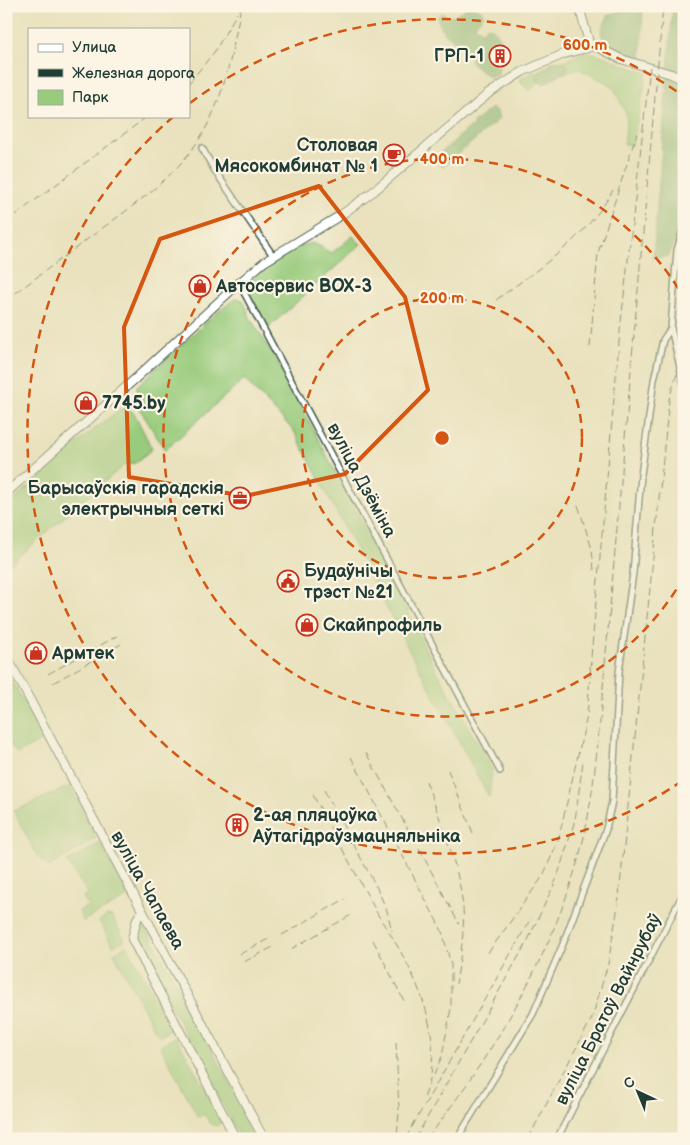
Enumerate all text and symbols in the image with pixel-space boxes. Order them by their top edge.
legend [28,28,190,118]
text: 600 m [563,36,608,55]
text: Улица [72,38,117,57]
building icon: ГРП-1 [488,44,512,68]
place label: ГРП-1 [434,46,484,67]
text: Железная дорога [72,64,195,83]
text: Парк [72,88,109,107]
place label: Столовая Мясокомбинат № 1 [215,135,378,177]
cafe icon: Столовая Мясокомбинат № 1 [382,143,406,167]
text: 400 m [420,150,464,169]
shop icon: Автосервис BOX-3 [188,274,212,298]
place label: Автосервис BOX-3 [215,276,372,297]
text: 200 m [420,289,464,308]
shop icon: 7745.by [74,391,98,415]
place label: 7745.by [102,393,166,414]
street label: вуліца Дзёміна [323,419,401,541]
centre of rings [433,429,451,447]
place label: Барысаўскія гарадскія электрычныя сеткі [27,478,224,520]
office icon: Барысаўскія гарадскія электрычныя сеткі [228,486,252,510]
place label: Будаўнічы трэст №21 [304,561,393,603]
public building icon: Будаўнічы трэст №21 [276,569,300,593]
shop icon: Скайпрофиль [295,613,319,637]
place label: Скайпрофиль [323,615,443,636]
shop icon: Армтек [24,641,48,665]
place label: Армтек [51,643,115,664]
place label: 2-ая пляцоўка Аўтагідраўзмацняльніка [252,805,461,847]
building icon: 2-ая пляцоўка Аўтагідраўзмацняльніка [225,813,249,837]
street label: вуліца Чапаева [106,827,189,953]
street label: вуліца Братоў Вайнрубаў [551,909,666,1108]
north arrow [612,1068,662,1118]
text: С [620,1073,639,1093]

